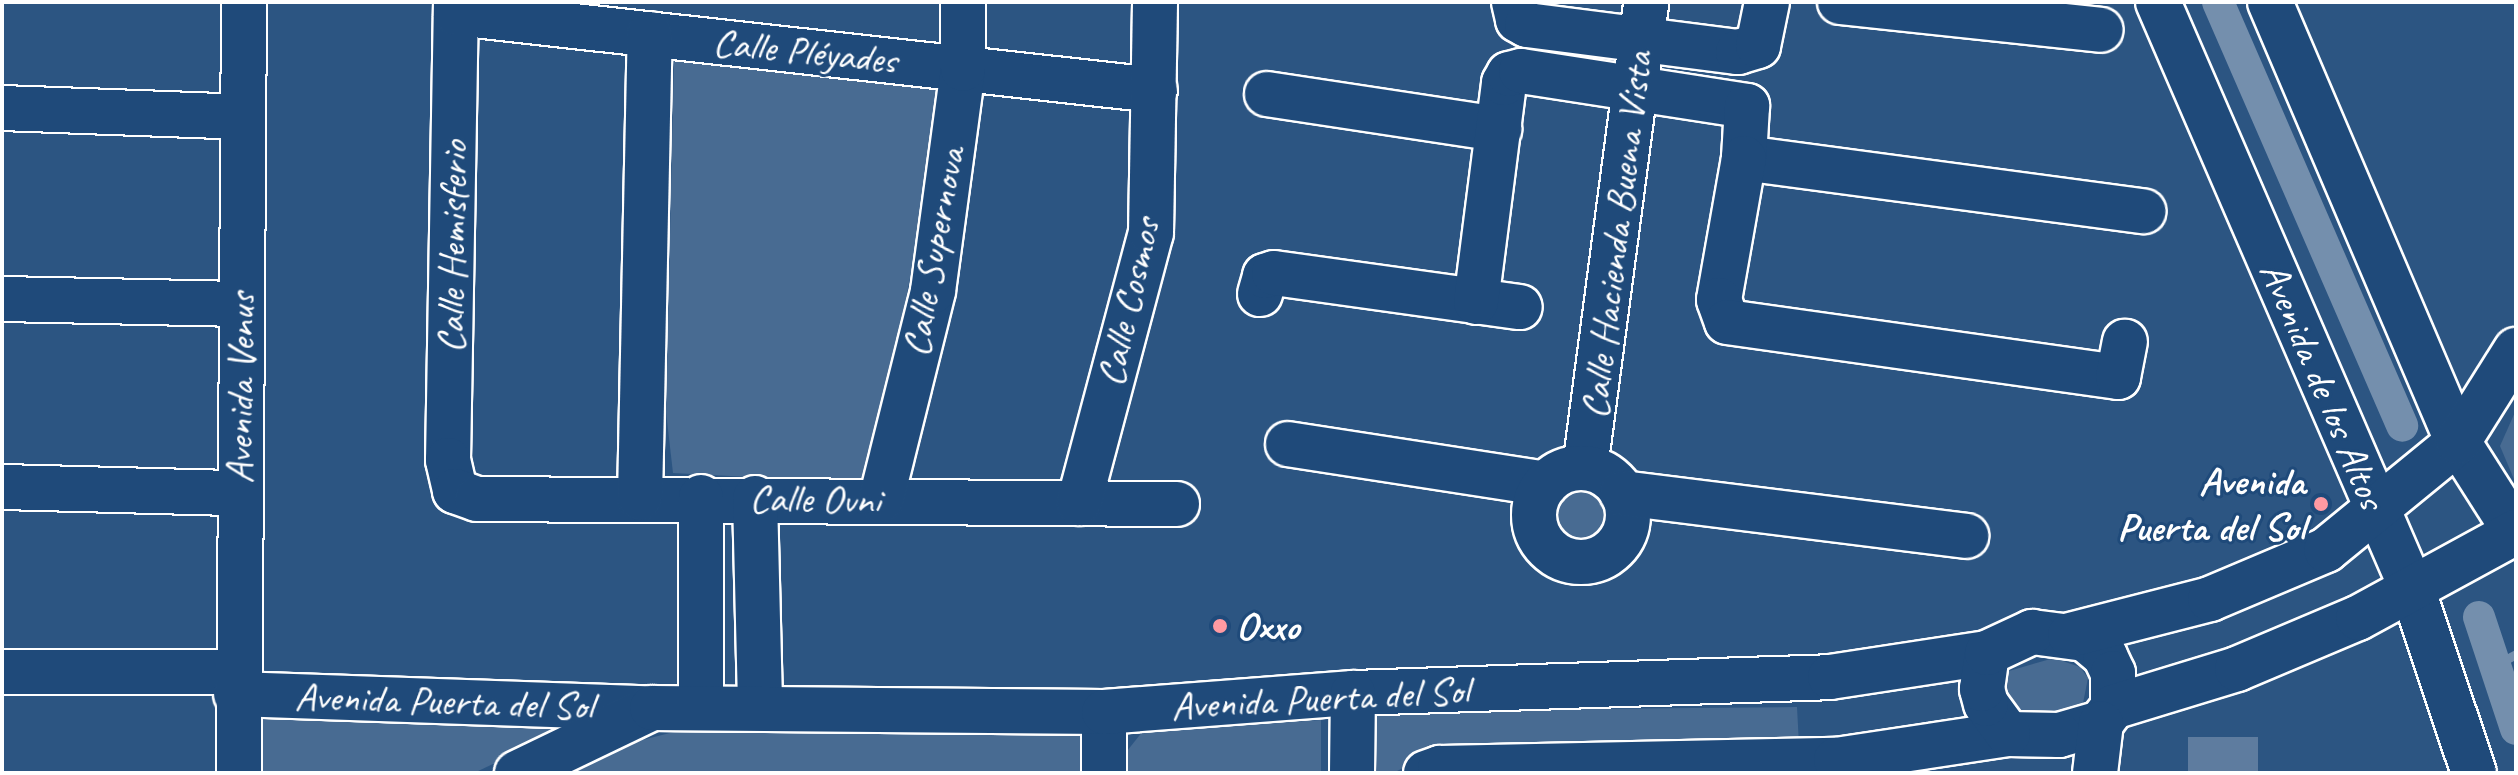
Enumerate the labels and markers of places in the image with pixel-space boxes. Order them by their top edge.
place label: Avenida Puerta del Sol [2118,457,2305,551]
marker: Avenida Puerta del Sol [2312,495,2330,513]
place label: Oxxo [1236,602,1299,650]
marker: Oxxo [1211,617,1229,635]

